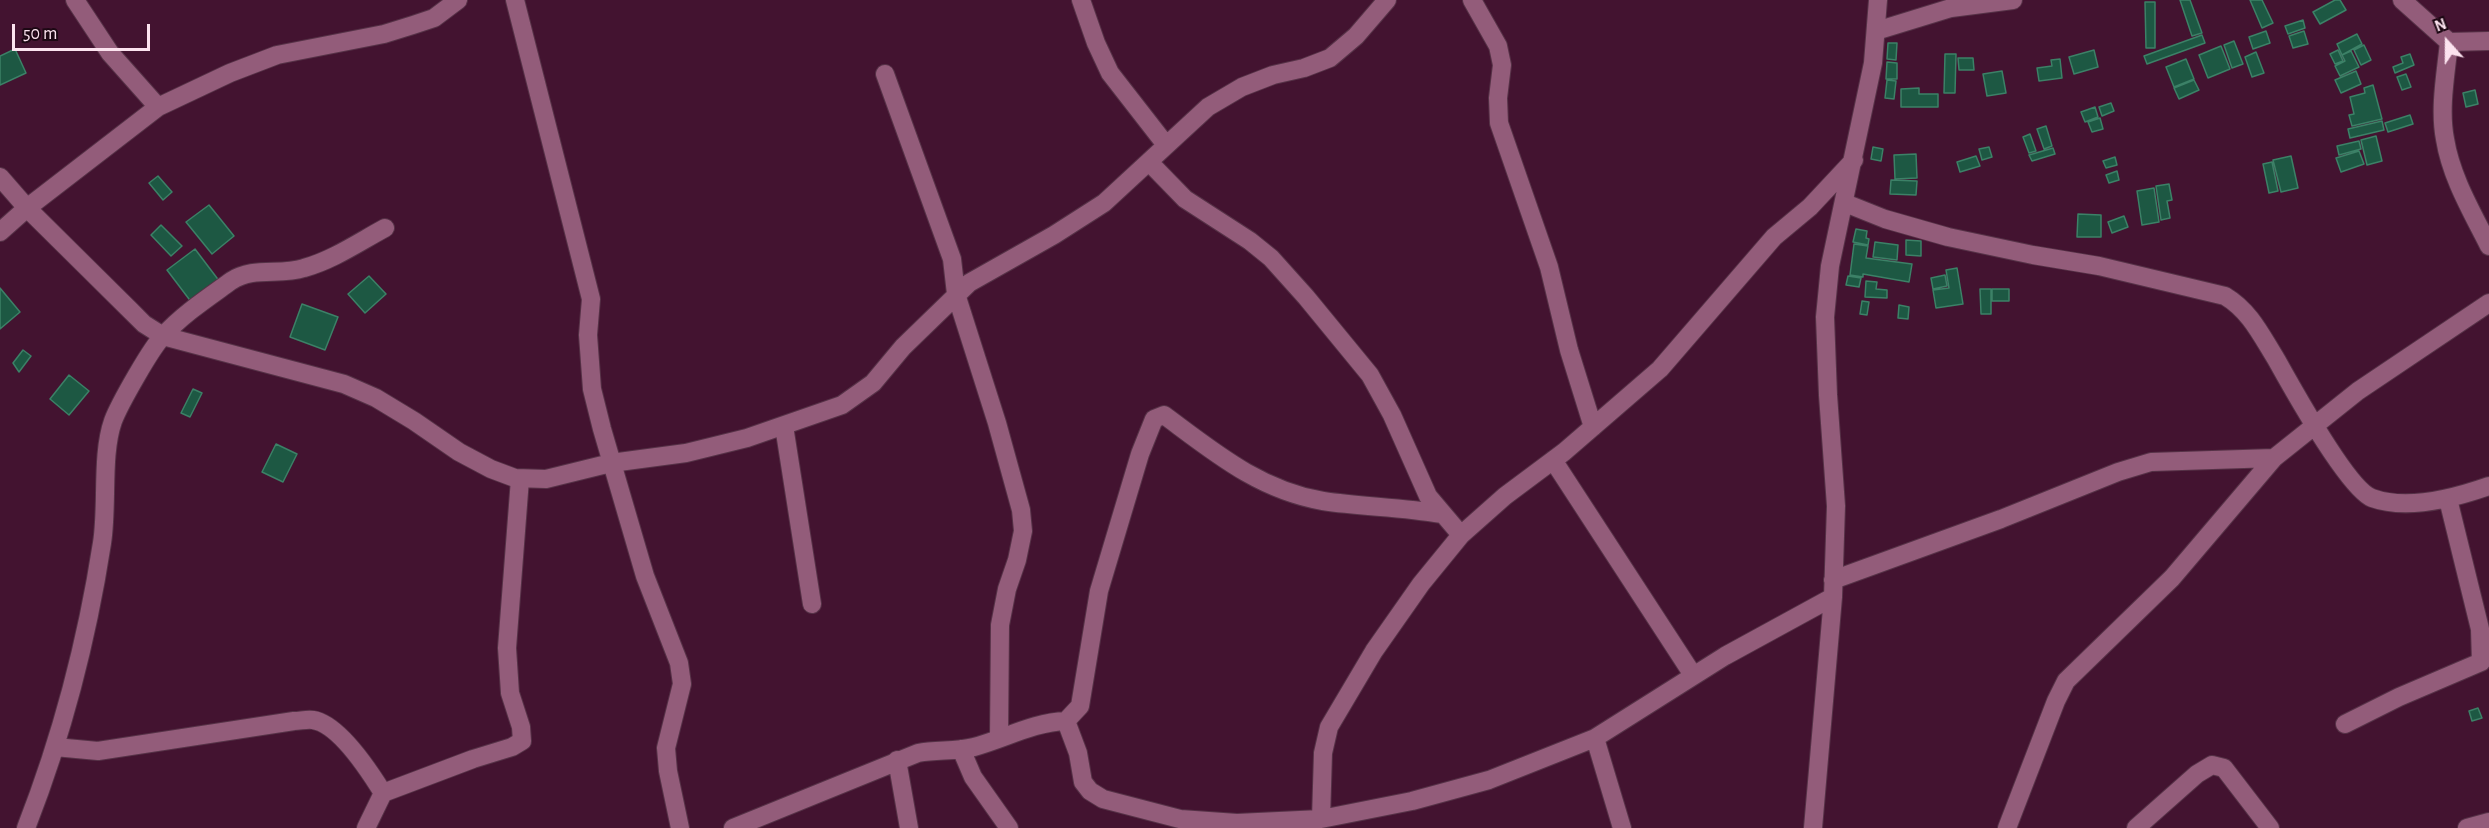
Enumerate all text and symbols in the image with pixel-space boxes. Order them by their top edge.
scale bar [15,12,153,50]
north arrow [2417,12,2477,72]
text: N [2432,16,2449,35]
text: 50 m [23,25,57,43]

